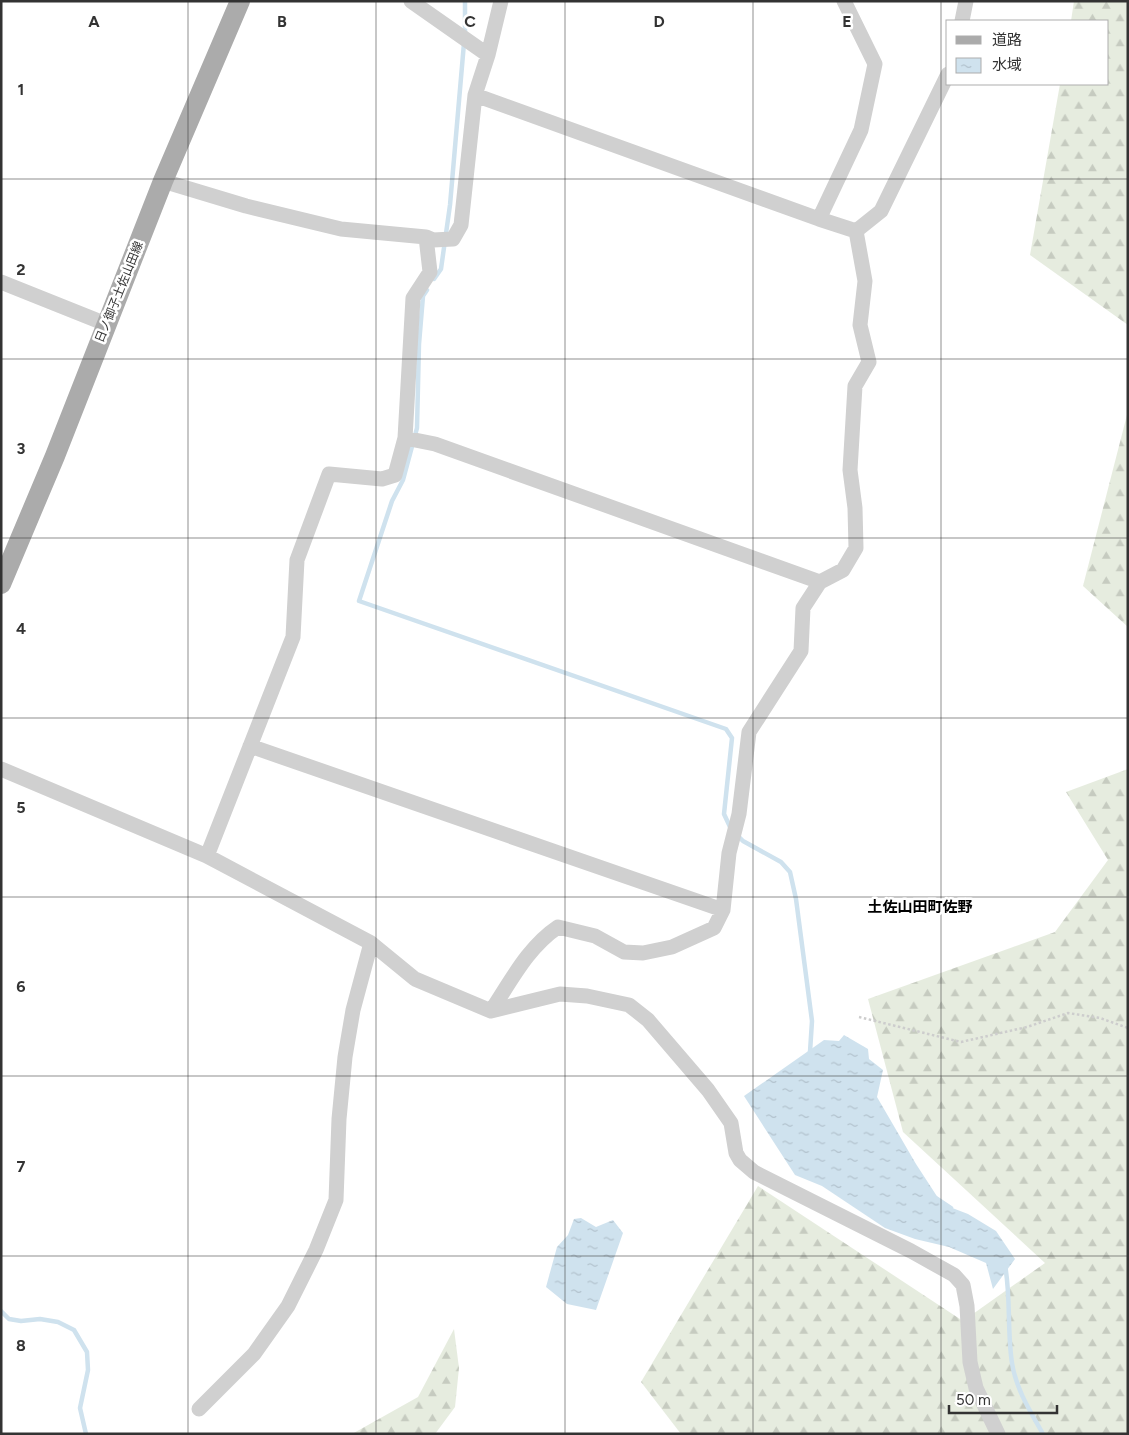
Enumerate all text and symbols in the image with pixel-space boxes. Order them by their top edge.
text: A [88,12,100,31]
text: B [277,12,287,31]
text: C [464,12,476,31]
text: D [653,12,665,31]
text: E [842,12,852,31]
legend [946,20,1109,85]
text: 道路 [992,31,1022,49]
text: 水域 [992,56,1022,74]
text: 1 [18,80,24,99]
street label: 日ノ御子土佐山田線 [92,239,146,345]
text: 2 [16,260,26,279]
text: 3 [17,439,26,458]
text: 4 [16,619,26,638]
text: 5 [16,798,26,817]
district label: 土佐山田町佐野 [867,898,973,916]
text: 6 [16,977,26,996]
text: 7 [17,1157,26,1176]
text: 8 [16,1336,26,1355]
scale bar [949,1382,1056,1414]
text: 50 m [956,1391,991,1409]

